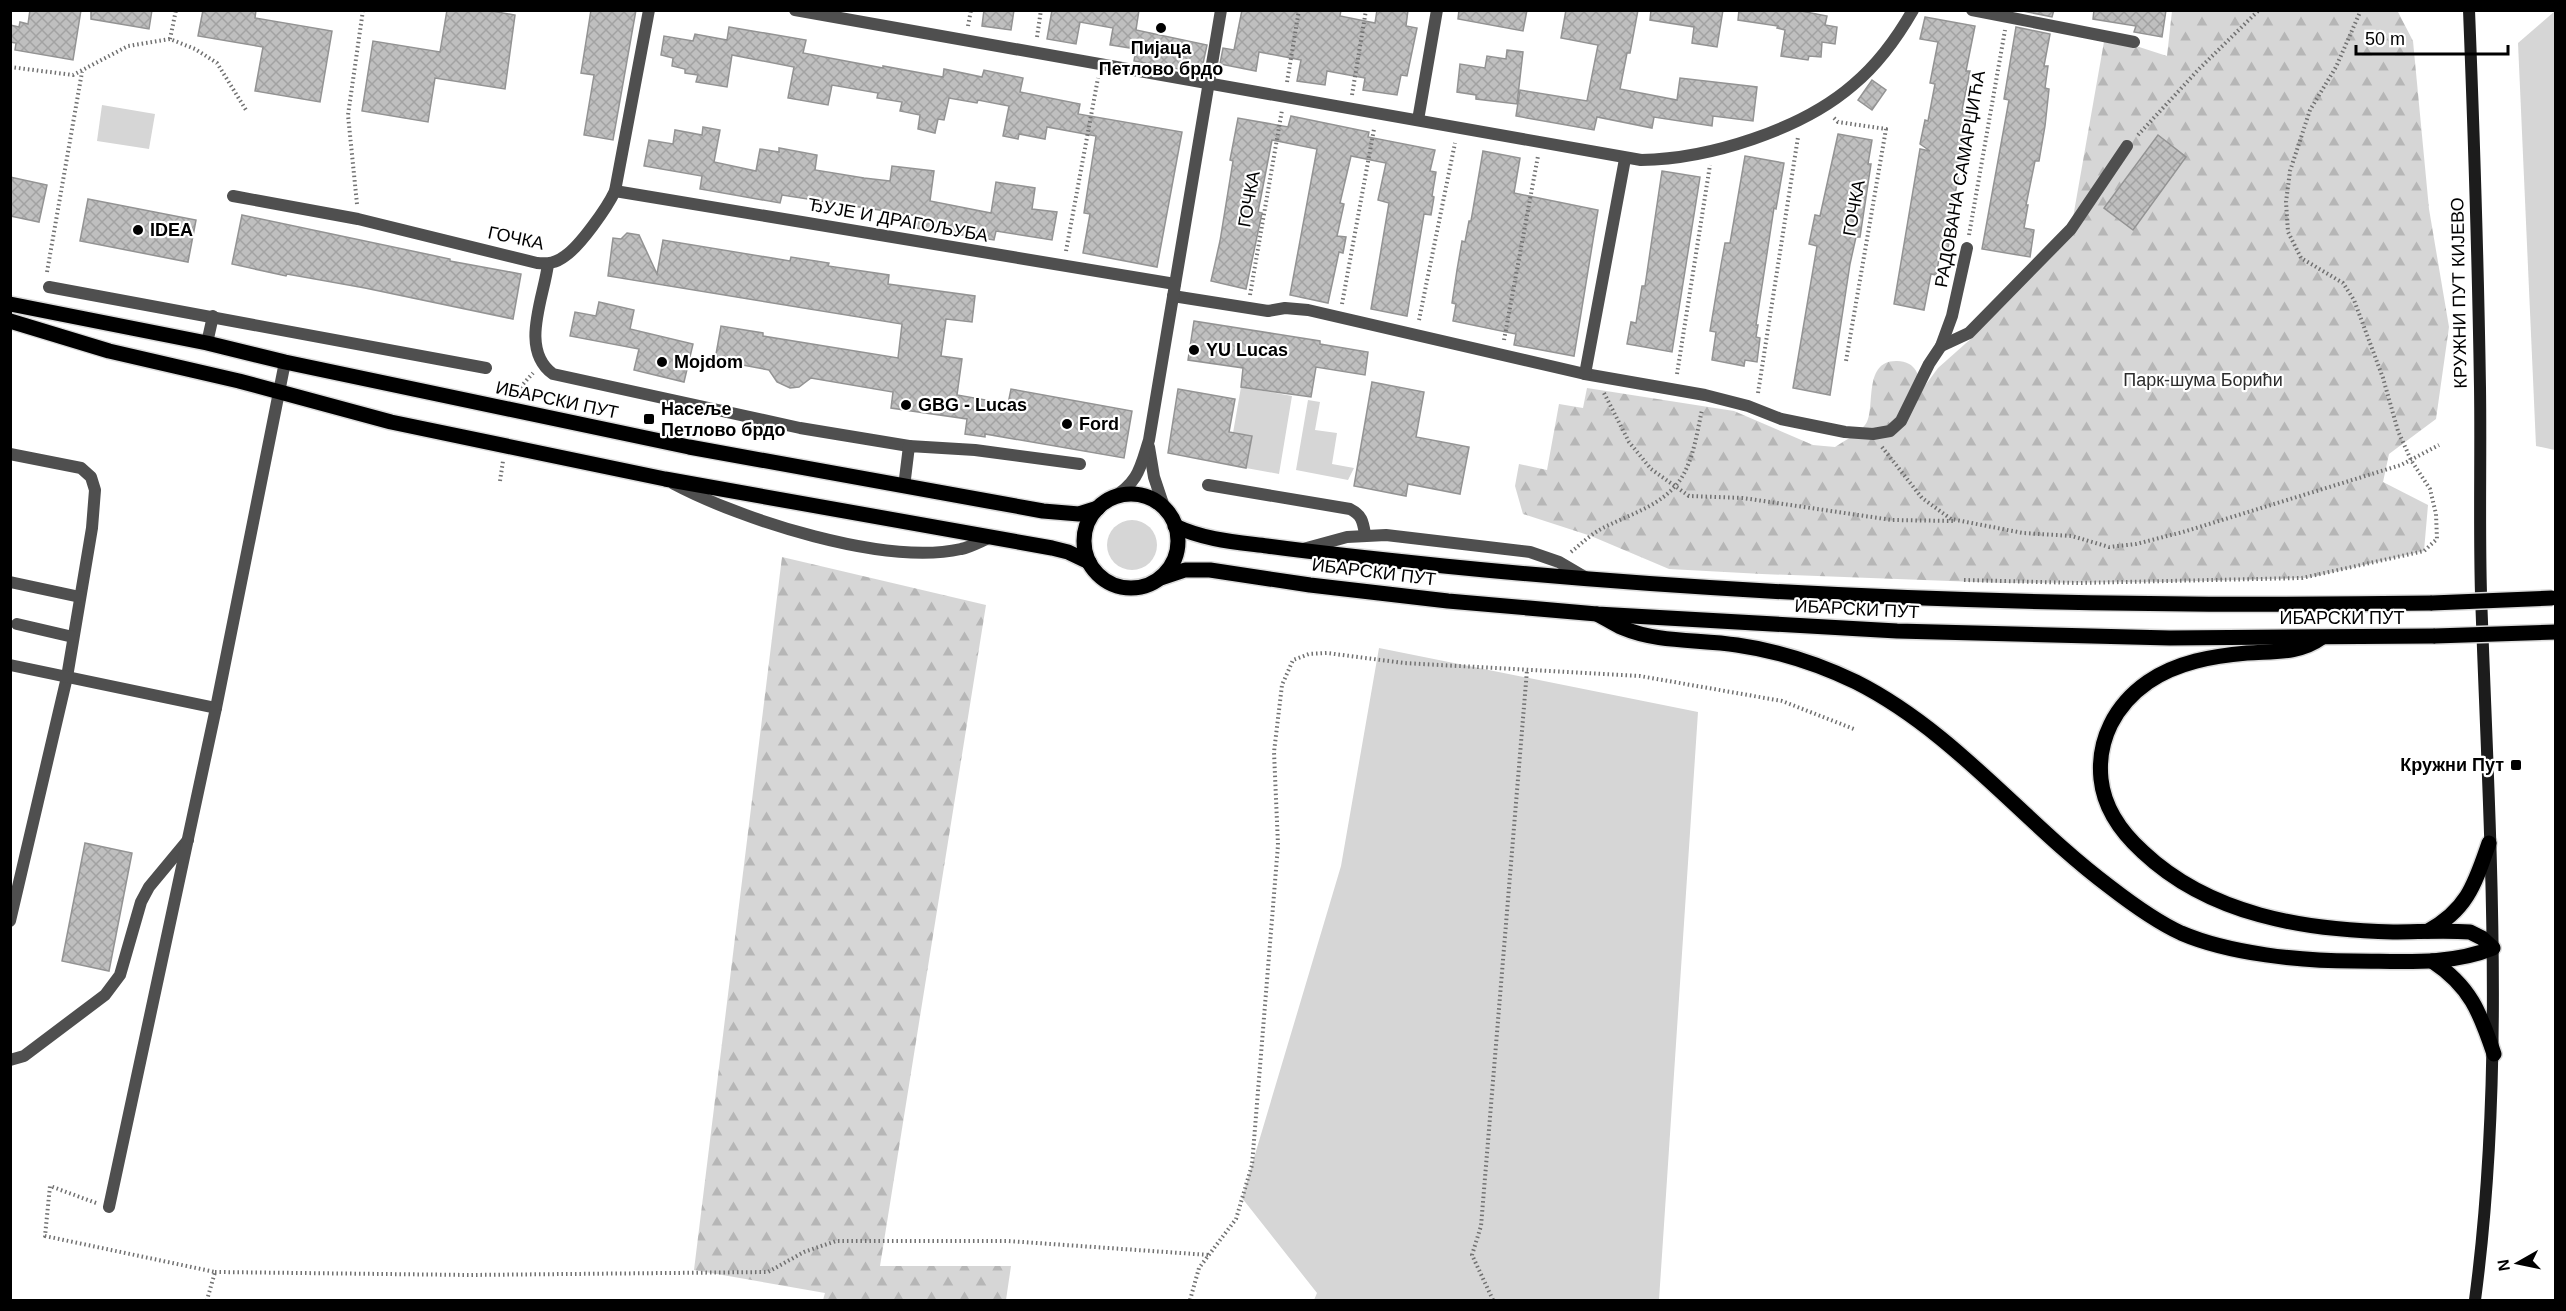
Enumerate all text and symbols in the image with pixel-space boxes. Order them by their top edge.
scale bar [2356,18,2508,56]
marker: Пијаца Петлово брдо [1154,21,1168,35]
text: 50 m [2365,29,2405,49]
place label: Пијаца Петлово брдо [1099,38,1223,79]
street label: РАДОВАНА САМАРЏИЋА [1931,69,1989,289]
street label: ГОЧКА [1234,169,1264,229]
street label: ГОЧКА [1839,178,1869,238]
street label: ЂУЈЕ И ДРАГОЉУБА [806,194,990,246]
street label: КРУЖНИ ПУТ КИЈЕВО [2447,197,2471,389]
place label: IDEA [150,220,193,240]
street label: ГОЧКА [486,222,546,254]
marker: IDEA [131,223,145,237]
place label: YU Lucas [1206,340,1288,360]
marker: YU Lucas [1187,343,1201,357]
place label: Mojdom [674,352,743,372]
marker: Mojdom [655,355,669,369]
park label: Парк-шума Борићи [2123,370,2283,390]
street label: ИБАРСКИ ПУТ [494,377,620,423]
place label: GBG - Lucas [918,395,1027,415]
marker: GBG - Lucas [899,398,913,412]
place label: Насеље Петлово брдо [661,399,785,440]
marker: Насеље Петлово брдо [642,412,656,426]
place label: Ford [1079,414,1119,434]
marker: Ford [1060,417,1074,431]
street label: ИБАРСКИ ПУТ [1311,554,1437,590]
street label: ИБАРСКИ ПУТ [1794,596,1920,622]
street label: ИБАРСКИ ПУТ [2280,608,2404,628]
place label: Кружни Пут [2400,755,2504,775]
marker: Кружни Пут [2509,758,2523,772]
north arrow [2488,1233,2548,1293]
text: N [2494,1258,2513,1272]

